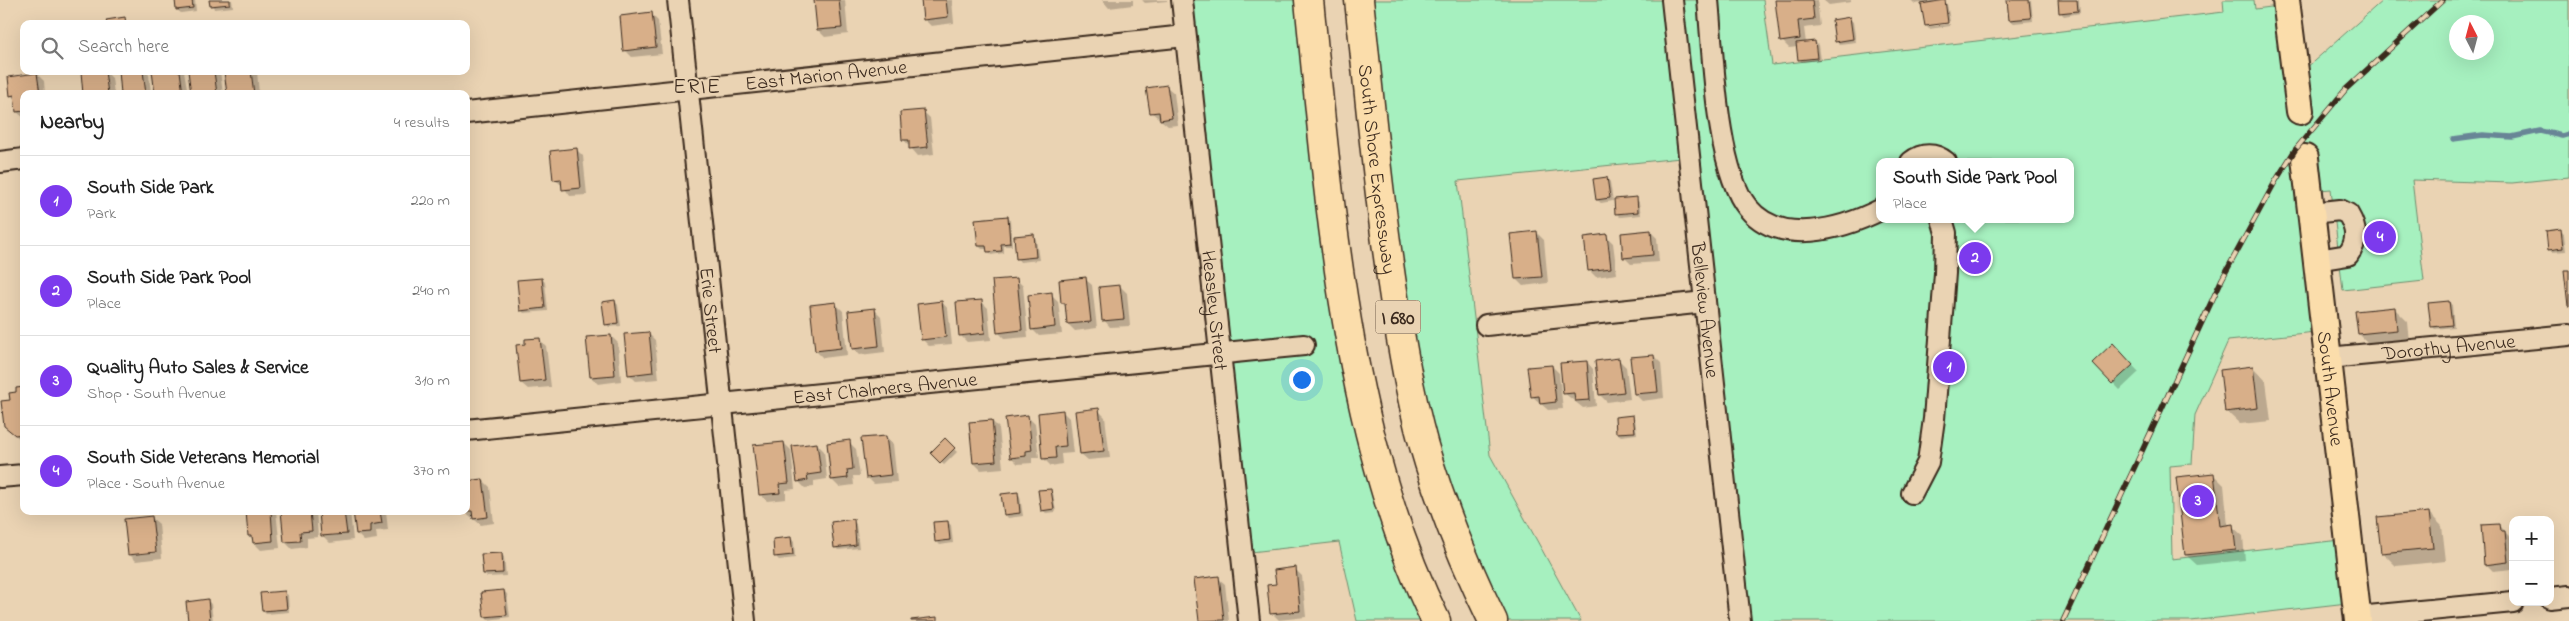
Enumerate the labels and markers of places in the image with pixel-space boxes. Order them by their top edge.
pin: 4 [2364,218,2396,256]
pin: 2 [1959,239,1991,277]
pin: 1 [1933,348,1965,386]
pin: 3 [2182,482,2214,520]

